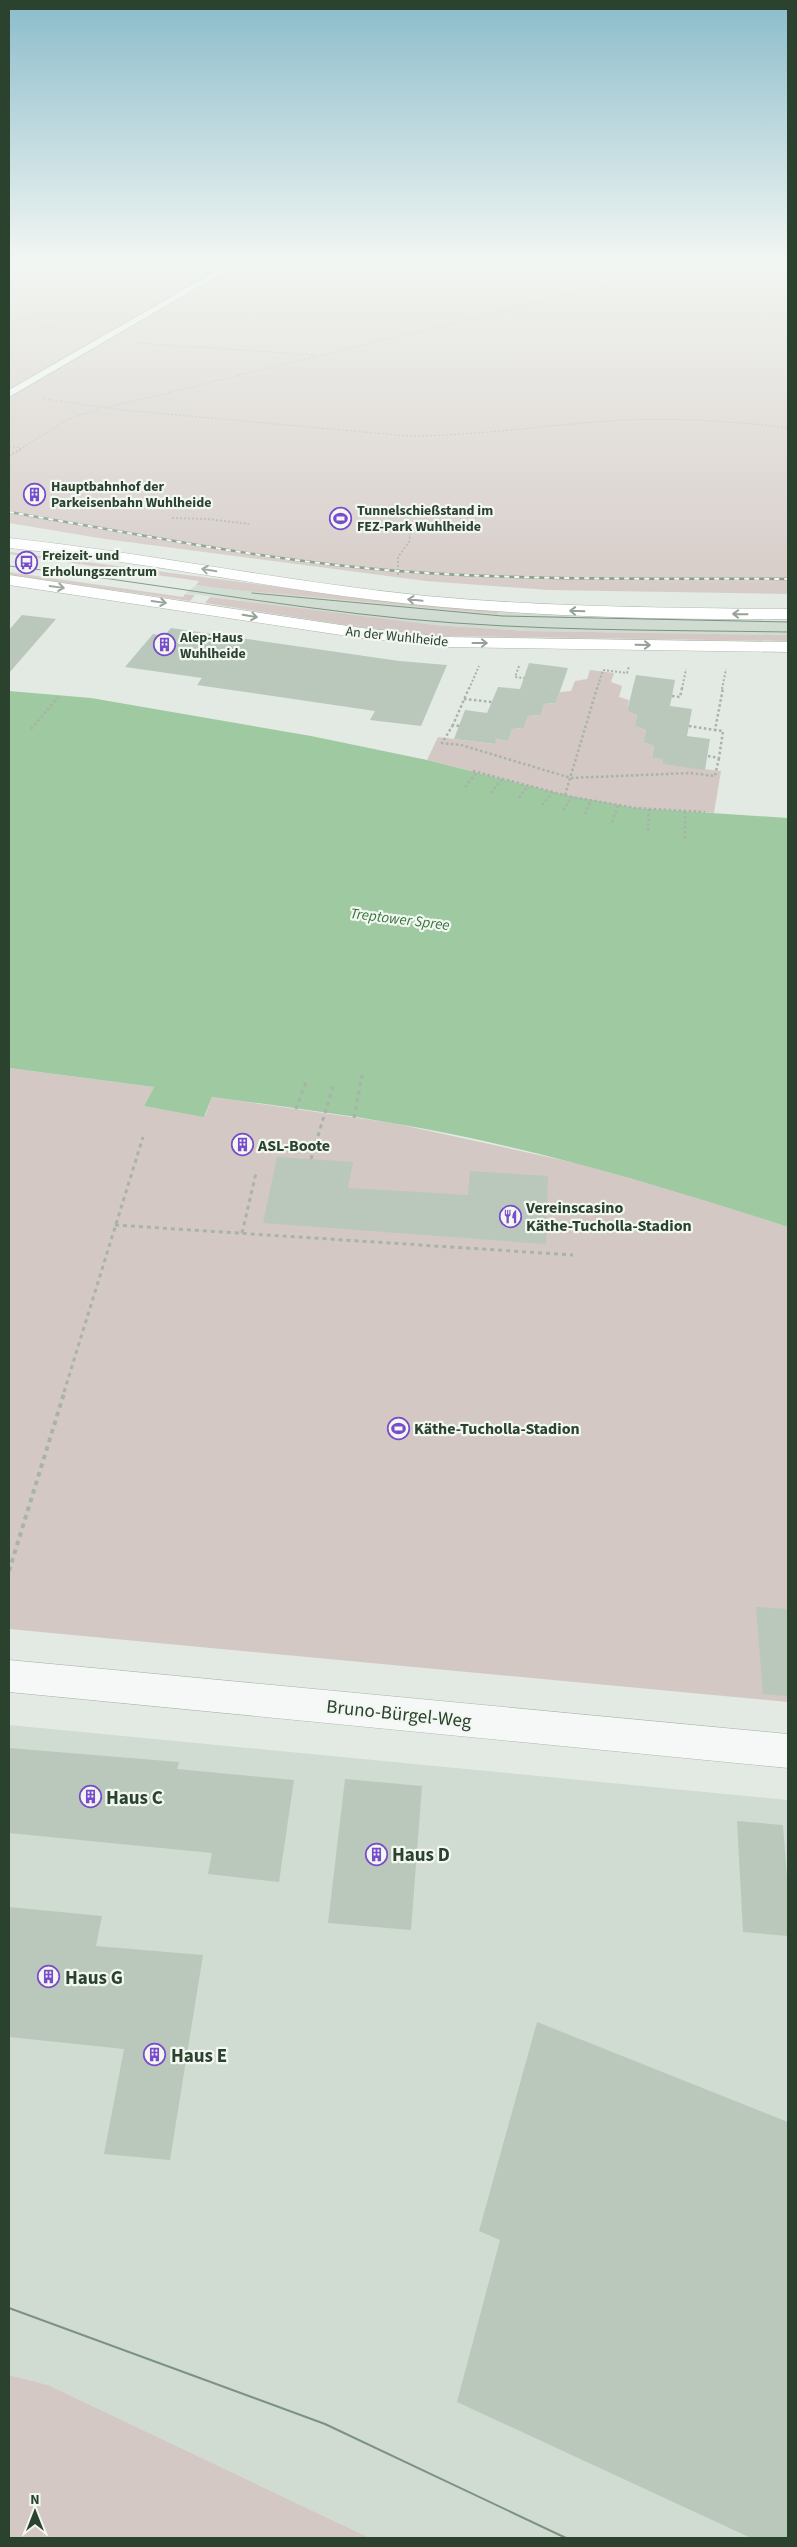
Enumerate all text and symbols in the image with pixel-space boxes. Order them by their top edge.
place label: Hauptbahnhof der Parkeisenbahn Wuhlheide [51,477,211,513]
building icon: Hauptbahnhof der Parkeisenbahn Wuhlheide [23,482,47,506]
place label: Tunnelschießstand im FEZ-Park Wuhlheide [357,501,493,537]
sports icon: Tunnelschießstand im FEZ-Park Wuhlheide [329,506,353,530]
place label: Freizeit- und Erholungszentrum [42,546,157,582]
bus stop icon: Freizeit- und Erholungszentrum [14,551,38,575]
one-way arrow [201,564,217,574]
one-way arrow [49,582,65,592]
one-way arrow [407,595,423,605]
one-way arrow [151,597,167,607]
one-way arrow [569,606,586,616]
one-way arrow [732,609,748,619]
one-way arrow [241,612,257,621]
street label: An der Wuhlheide [345,622,449,652]
place label: Alep-Haus Wuhlheide [179,628,246,664]
building icon: Alep-Haus Wuhlheide [152,633,176,657]
one-way arrow [472,639,488,648]
one-way arrow [635,641,651,650]
water label: Treptower Spree [349,903,451,936]
building icon: ASL-Boote [230,1133,254,1157]
place label: ASL-Boote [257,1135,330,1157]
place label: Vereinscasino Käthe-Tucholla-Stadion [525,1197,692,1237]
restaurant icon: Vereinscasino Käthe-Tucholla-Stadion [498,1204,522,1228]
sports icon: Käthe-Tucholla-Stadion [386,1416,410,1440]
place label: Käthe-Tucholla-Stadion [414,1418,580,1440]
street label: Bruno-Bürgel-Weg [325,1693,473,1736]
building icon: Haus C [78,1785,102,1809]
place label: Haus C [106,1785,163,1812]
building icon: Haus D [364,1842,388,1866]
place label: Haus D [392,1842,450,1869]
building icon: Haus G [37,1965,61,1989]
place label: Haus G [65,1965,123,1992]
building icon: Haus E [143,2043,167,2067]
place label: Haus E [171,2043,227,2070]
north arrow [10,2487,60,2537]
text: N [30,2490,40,2510]

